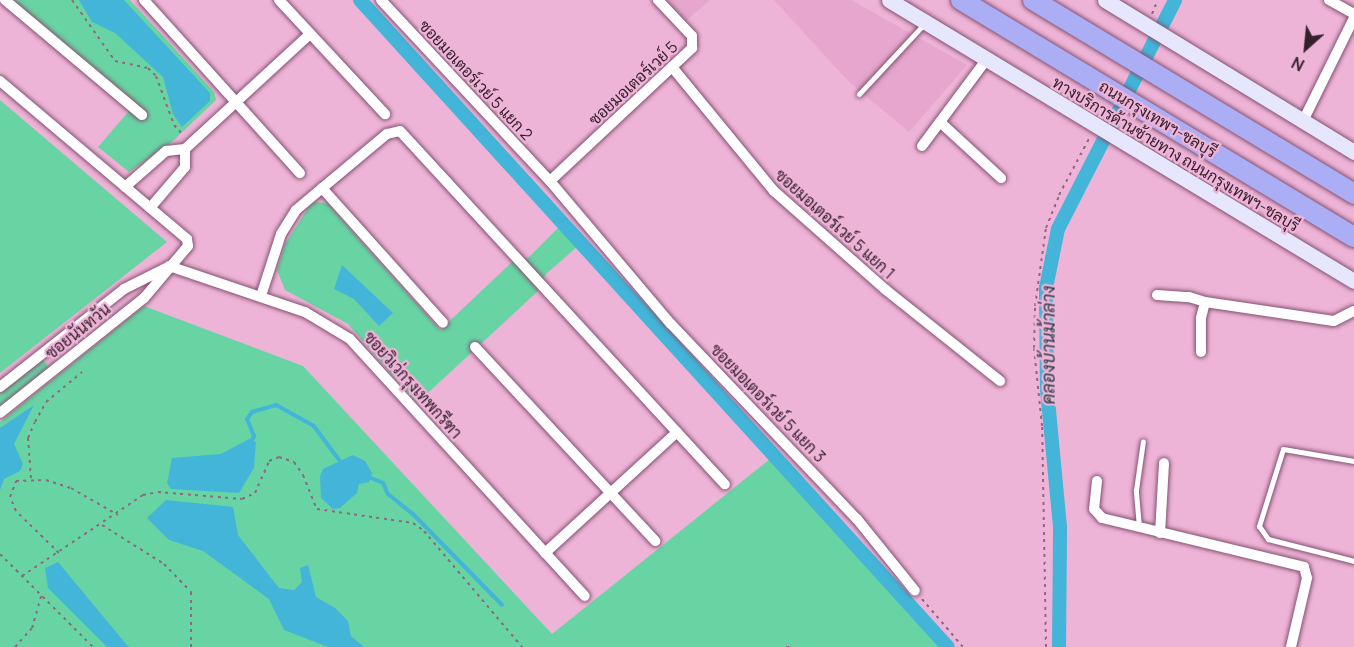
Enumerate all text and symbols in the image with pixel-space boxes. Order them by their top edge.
street label: ซอยมอเตอร์เวย์ 5 แยก 2 [415,16,537,144]
north arrow [1276,18,1336,78]
street label: ซอยมอเตอร์เวย์ 5 [585,37,681,129]
text: N [1288,52,1308,76]
street label: ทางบริการด้านซ้ายทาง ถนนกรุงเทพฯ-ชลบุรี [1049,72,1303,236]
street label: ถนนกรุงเทพฯ-ชลบุรี [1096,76,1220,162]
street label: ซอยมอเตอร์เวย์ 5 แยก 1 [771,165,899,283]
water label: คลองบ้านม้าล่าง [1037,286,1059,404]
street label: ซอยนันทวัน [42,299,114,363]
street label: ซอยวิเว่กรุงเทพกรีฑา [360,328,466,442]
street label: ซอยมอเตอร์เวย์ 5 แยก 3 [707,340,829,466]

